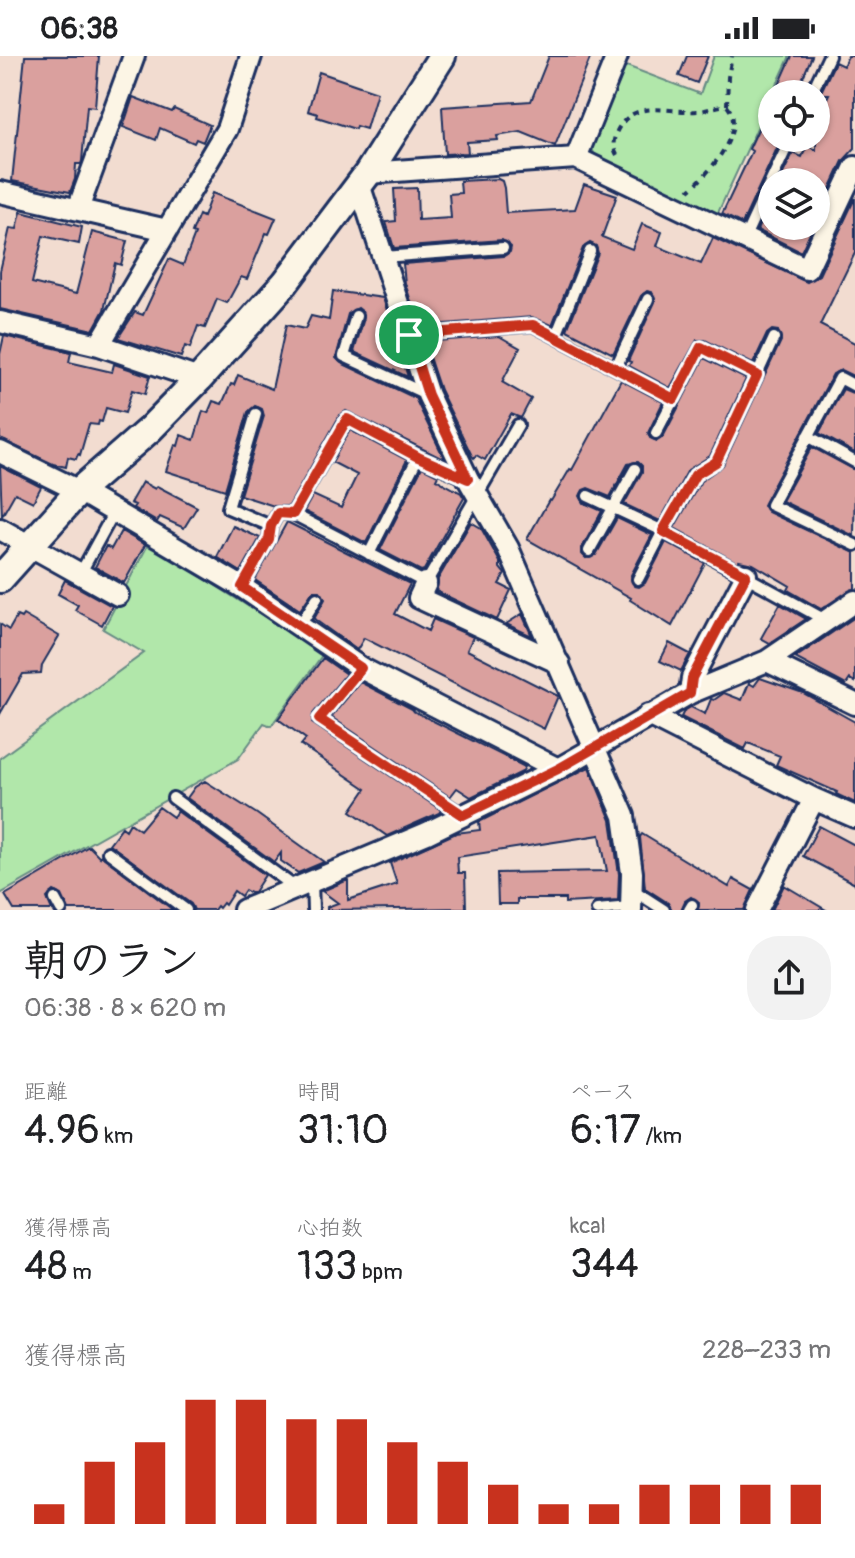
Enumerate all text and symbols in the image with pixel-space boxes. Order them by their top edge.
text: 06:38 [40,10,118,47]
map controls [758,80,830,240]
button: locate [758,80,830,152]
button: layers [758,168,830,240]
pin [375,301,443,369]
icon: arrive [387,313,431,357]
text: 朝のラン [24,934,200,989]
button: share [747,936,831,1020]
text: 06:38 · 8 × 620 m [24,992,226,1024]
text: 距離 [24,1078,68,1106]
text: 時間 [297,1078,341,1106]
text: ペース [570,1078,635,1106]
text: 4.96 [24,1106,100,1155]
text: 31:10 [297,1106,389,1155]
text: 6:17 [570,1106,641,1155]
text: km [100,1122,133,1150]
text: /km [641,1122,682,1150]
text: kcal [570,1212,606,1240]
text: 獲得標高 [24,1214,112,1242]
text: 心拍数 [297,1214,363,1242]
text: 344 [570,1240,639,1289]
text: 48 [24,1242,67,1291]
text: 133 [297,1242,357,1291]
text: m [67,1258,92,1286]
text: bpm [357,1258,403,1286]
text: 228–233 m [702,1334,831,1366]
text: 獲得標高 [24,1340,128,1372]

